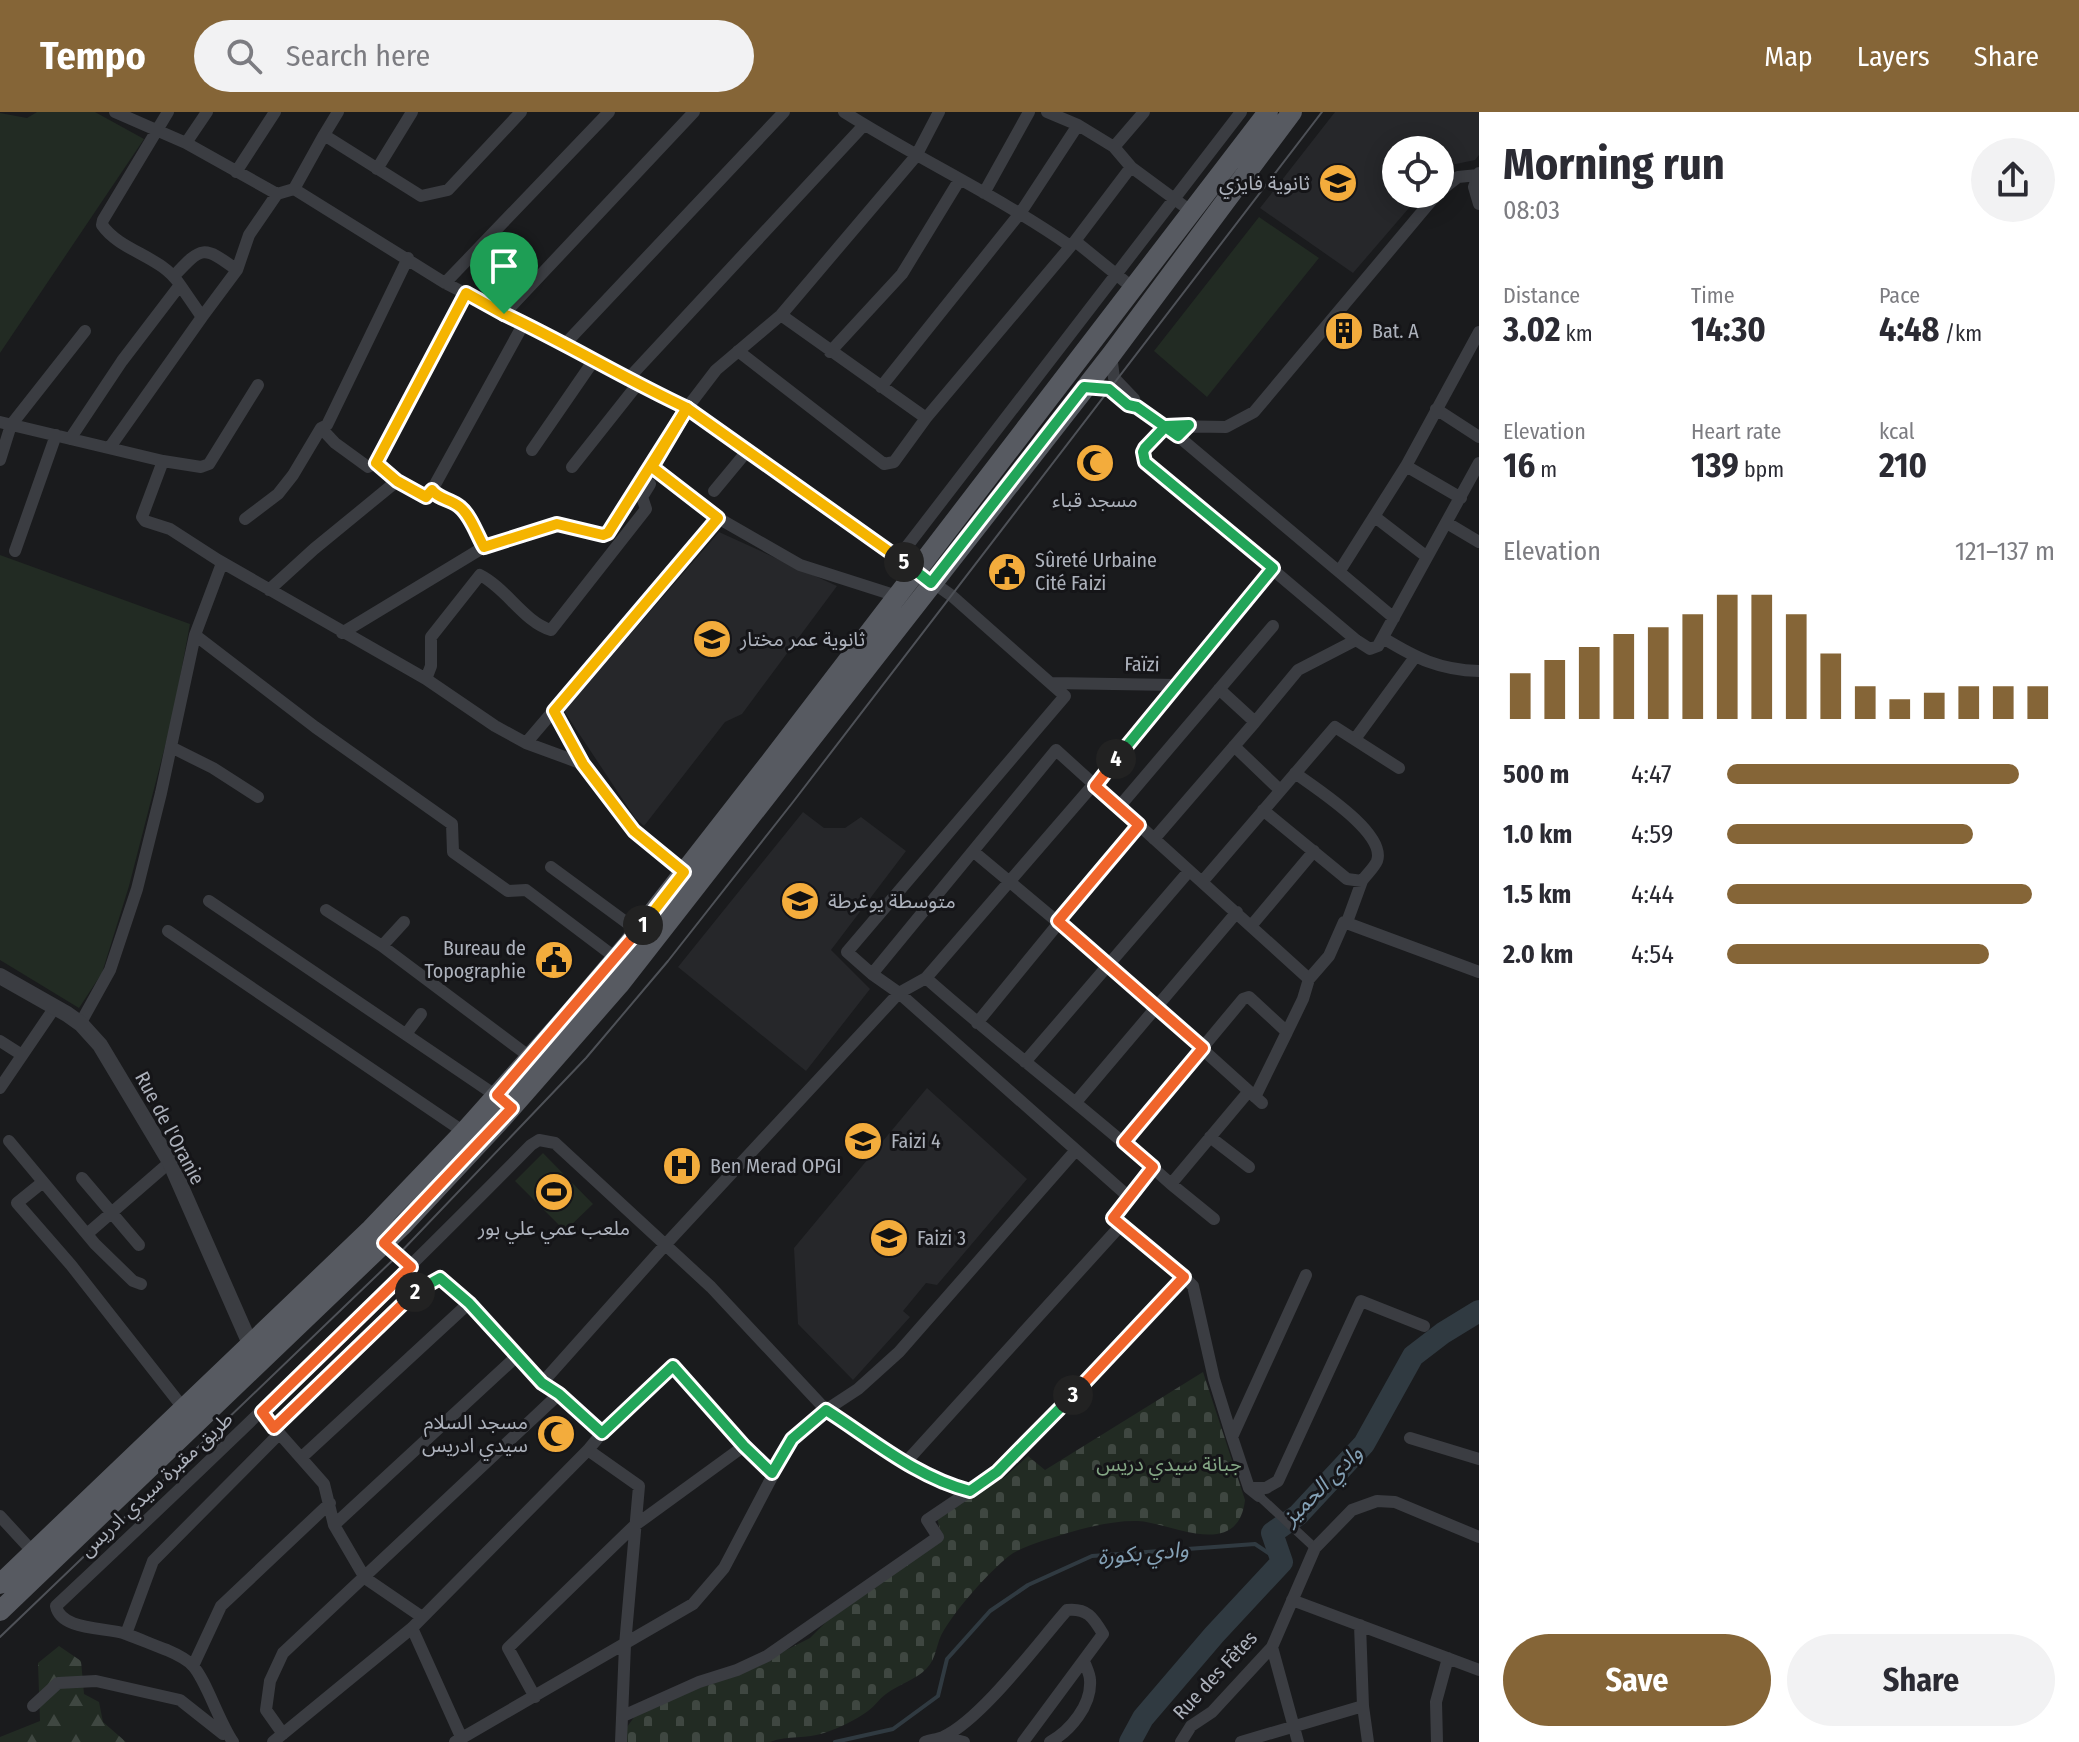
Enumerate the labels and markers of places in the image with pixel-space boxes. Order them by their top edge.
school or university icon: ثانوية فايزي [1317,162,1359,204]
place label: ثانوية فايزي [1219,171,1310,199]
pin [470,232,538,314]
building icon: Bat. A [1323,310,1365,352]
place label: Bat. A [1372,319,1419,343]
mosque icon: مسجد قباء [1074,442,1116,484]
place label: مسجد قباء [1052,488,1138,512]
pin: 5 [884,542,924,582]
place label: Sûreté Urbaine Cité Faizi [1035,548,1157,595]
public building icon: Sûreté Urbaine Cité Faizi [986,551,1028,593]
school or university icon: ثانوية عمر مختار [691,618,733,660]
place label: ثانوية عمر مختار [739,627,865,651]
pin: 4 [1096,739,1136,779]
school or university icon: متوسطة يوغرطة [779,880,821,922]
place label: متوسطة يوغرطة [828,889,956,913]
pin: 1 [623,905,663,945]
place label: Bureau de Topographie [425,936,526,983]
public building icon: Bureau de Topographie [533,939,575,981]
school or university icon: Faizi 4 [842,1120,884,1162]
place label: Faizi 4 [891,1129,941,1153]
hospital icon: Ben Merad OPGI [661,1145,703,1187]
place label: Ben Merad OPGI [710,1154,841,1178]
sports icon: ملعب عمي علي بور [533,1171,575,1213]
place label: ملعب عمي علي بور [477,1216,630,1244]
school or university icon: Faizi 3 [868,1217,910,1259]
place label: Faizi 3 [917,1226,966,1250]
pin: 2 [395,1272,435,1312]
pin: 3 [1053,1375,1093,1415]
place label: مسجد السلام سيدي ادريس [422,1410,528,1461]
mosque icon: مسجد السلام سيدي ادريس [535,1413,577,1455]

